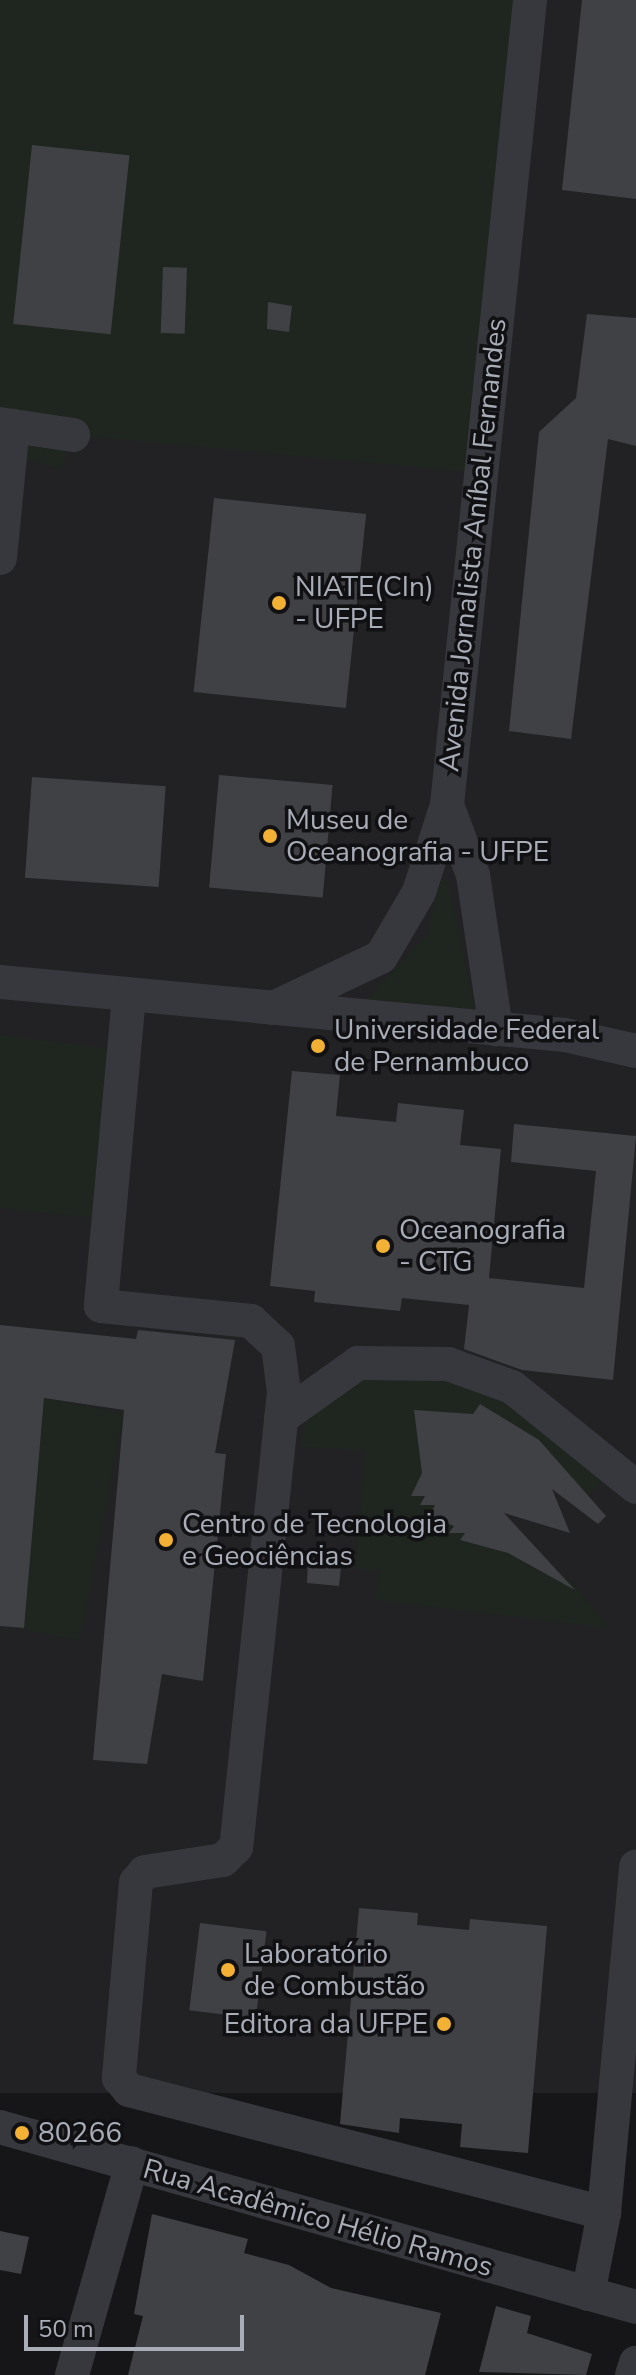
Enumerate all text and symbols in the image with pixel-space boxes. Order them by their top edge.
street label: Avenida Jornalista Aníbal Fernandes [432,317,514,773]
place label: NIATE(CIn) - UFPE [295,570,434,636]
marker: NIATE(CIn) - UFPE [270,594,288,612]
place label: Museu de Oceanografia - UFPE [286,803,549,869]
marker: Museu de Oceanografia - UFPE [261,827,279,845]
place label: Universidade Federal de Pernambuco [334,1013,599,1079]
marker: Universidade Federal de Pernambuco [309,1037,327,1055]
place label: Oceanografia - CTG [399,1213,566,1279]
marker: Oceanografia - CTG [374,1237,392,1255]
place label: Centro de Tecnologia e Geociências [182,1507,447,1573]
marker: Centro de Tecnologia e Geociências [157,1531,175,1549]
place label: Laboratório de Combustão [244,1937,425,2003]
marker: Laboratório de Combustão [219,1961,237,1979]
place label: Editora da UFPE [224,2007,428,2041]
marker: Editora da UFPE [435,2015,453,2033]
place label: 80266 [38,2116,122,2150]
marker: 80266 [13,2124,31,2142]
street label: Rua Acadêmico Hélio Ramos [139,2152,497,2284]
scale bar [28,2299,248,2349]
text: 50 m [38,2313,94,2345]

